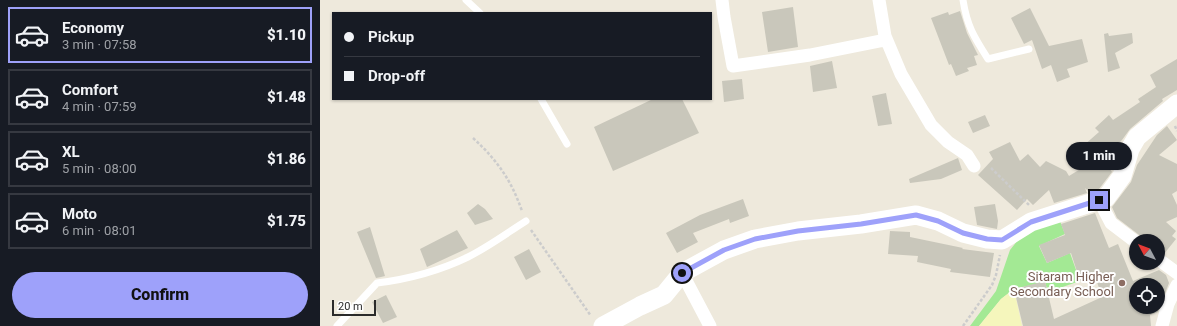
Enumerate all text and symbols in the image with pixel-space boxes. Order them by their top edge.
icon: car [14,17,50,53]
text: Economy [62,19,124,37]
text: $1.10 [267,26,306,44]
text: Pickup [368,28,414,46]
text: 3 min · 07:58 [62,37,137,52]
text: Drop-off [368,67,425,85]
icon: car [14,79,50,115]
text: Comfort [62,81,118,99]
text: $1.48 [267,88,306,106]
text: 4 min · 07:59 [62,99,137,114]
icon: car [14,141,50,177]
callout: 1 min [1066,142,1132,170]
text: XL [62,143,80,161]
text: 1 min [1083,148,1115,163]
text: $1.86 [267,150,306,168]
text: 5 min · 08:00 [62,161,137,176]
route end [1090,191,1108,209]
icon: car [14,203,50,239]
text: Moto [62,205,97,223]
text: $1.75 [267,212,306,230]
text: 6 min · 08:01 [62,223,137,238]
north arrow [1129,234,1165,270]
map controls [1129,234,1165,314]
route start [673,264,691,282]
place label: Sitaram Higher Secondary School [1010,269,1115,299]
button: Confirm [12,272,308,318]
marker: Sitaram Higher Secondary School [1117,278,1127,288]
button: locate [1129,278,1165,314]
scale bar [332,298,376,317]
text: 20 m [338,300,363,313]

